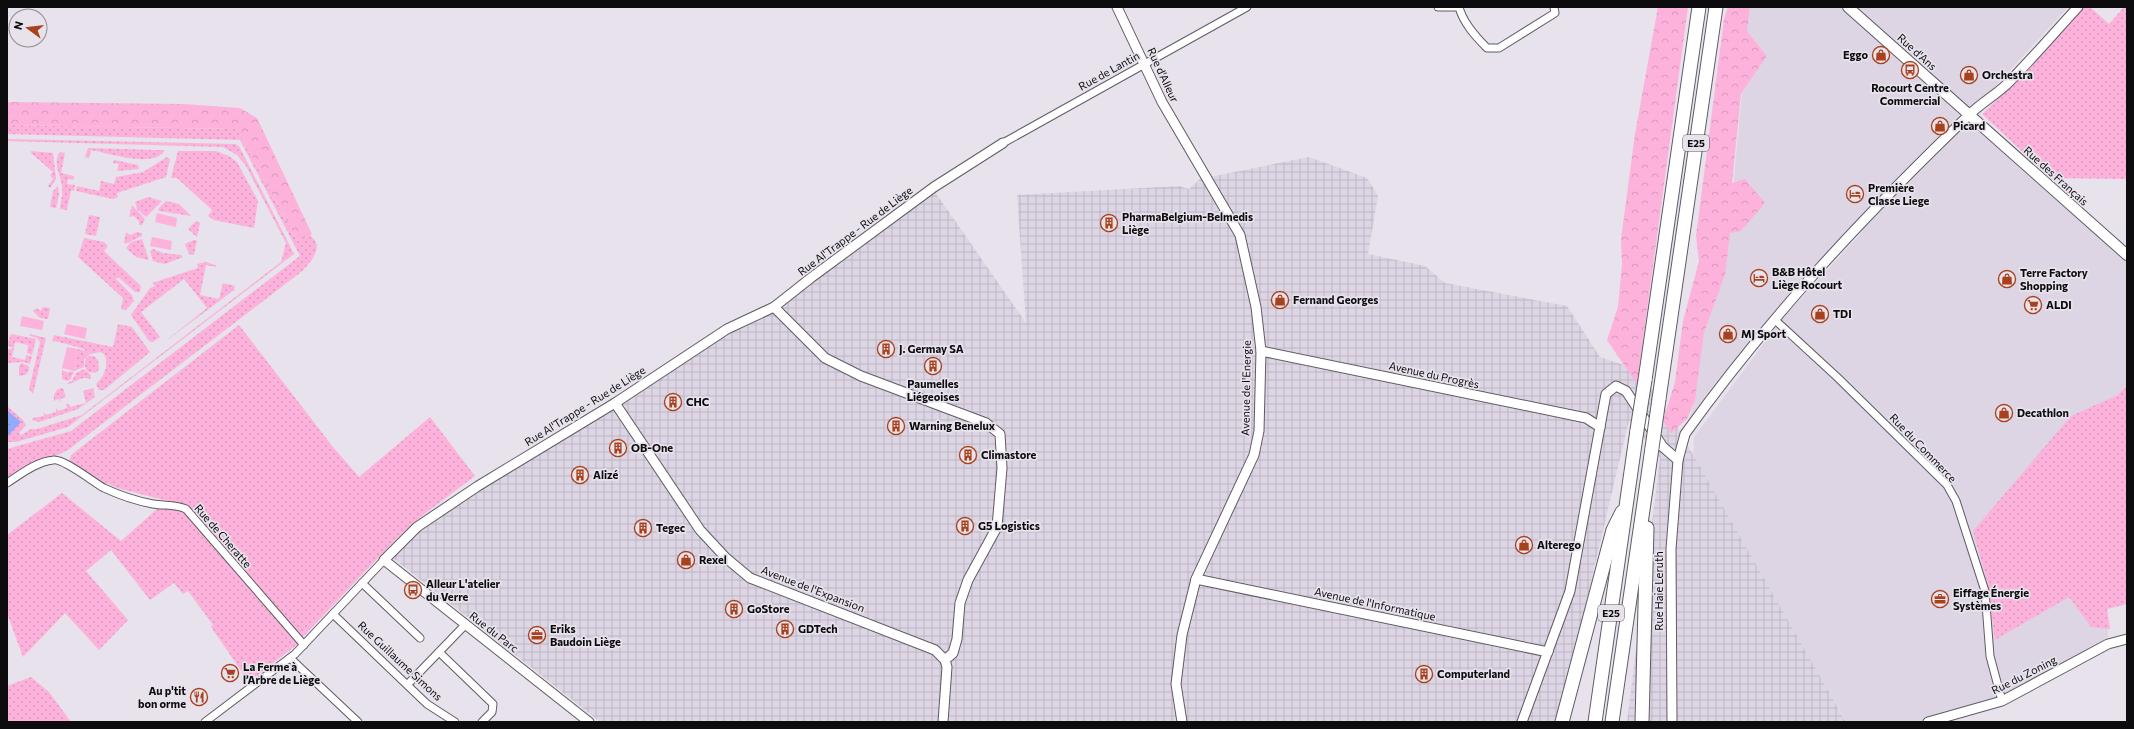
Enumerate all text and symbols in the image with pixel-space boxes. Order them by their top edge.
north arrow [8,8,48,48]
text: N [11,20,25,31]
street label: Rue d'Ans [1895,31,1940,73]
street label: Rue d'Alleur [1145,45,1182,105]
shop icon: Eggo [1871,45,1891,65]
street label: Rue de Lantin [1076,48,1141,93]
place label: Eggo [1843,48,1868,61]
bus stop icon: Rocourt Centre Commercial [1900,60,1920,80]
shop icon: Orchestra [1959,65,1979,85]
place label: Orchestra [1982,68,2033,81]
place label: Rocourt Centre Commercial [1871,81,1949,107]
shop icon: Picard [1930,116,1950,136]
place label: Picard [1953,119,1985,132]
road number: E25 [1683,135,1709,151]
street label: Rue des Français [2021,143,2091,208]
place label: Première Classe Liege [1868,181,1930,207]
street label: Rue Al'Trappe - Rue de Liège [795,183,915,278]
hotel icon: Première Classe Liege [1845,184,1865,204]
place label: PharmaBelgium-Belmedis Liège [1122,210,1253,236]
building icon: PharmaBelgium-Belmedis Liège [1099,213,1119,233]
place label: B&B Hôtel Liège Rocourt [1772,265,1843,291]
place label: Terre Factory Shopping [2020,266,2088,292]
hotel icon: B&B Hôtel Liège Rocourt [1749,268,1769,288]
shop icon: Terre Factory Shopping [1997,269,2017,289]
shop icon: Fernand Georges [1270,290,1290,310]
place label: Fernand Georges [1293,293,1378,306]
supermarket icon: ALDI [2023,295,2043,315]
place label: ALDI [2046,298,2072,311]
shop icon: TDI [1810,304,1830,324]
place label: TDI [1833,307,1852,320]
shop icon: MJ Sport [1718,324,1738,344]
place label: MJ Sport [1741,327,1786,341]
building icon: J. Germay SA [876,339,896,359]
street label: Avenue de l'Energie [1238,340,1253,436]
place label: J. Germay SA [899,342,964,356]
building icon: Paumelles Liégeoises [923,356,943,376]
street label: Avenue du Progrès [1388,359,1480,390]
street label: Rue Al'Trappe - Rue de Liège [522,363,648,448]
place label: Paumelles Liégeoises [907,377,959,403]
building icon: CHC [663,392,683,412]
place label: CHC [686,395,710,408]
shop icon: Decathlon [1994,403,2014,423]
place label: Decathlon [2017,406,2069,419]
street label: Rue du Commerce [1887,411,1960,485]
building icon: Warning Benelux [886,416,906,436]
place label: Warning Benelux [909,419,996,432]
building icon: OB-One [608,438,628,458]
place label: OB-One [631,441,673,454]
building icon: Climastore [958,445,978,465]
place label: Climastore [981,448,1037,461]
building icon: Alizé [570,465,590,485]
place label: Alizé [593,468,619,481]
street label: Rue de Cheratte [192,501,255,570]
building icon: G5 Logistics [955,516,975,536]
building icon: Tegec [633,518,653,538]
place label: G5 Logistics [978,519,1040,532]
place label: Tegec [656,521,685,534]
shop icon: Alterego [1514,535,1534,555]
place label: Alterego [1537,538,1581,551]
shop icon: Rexel [676,550,696,570]
street label: Rue Haie Leruth [1652,551,1665,631]
place label: Rexel [699,553,727,566]
street label: Avenue de l'Expansion [760,563,867,614]
place label: Alleur L'atelier du Verre [426,577,501,603]
bus stop icon: Alleur L'atelier du Verre [403,580,423,600]
street label: Avenue de l'Informatique [1313,584,1437,623]
place label: Eiffage Énergie Systèmes [1953,585,2029,612]
office icon: Eiffage Énergie Systèmes [1930,589,1950,609]
building icon: GoStore [724,599,744,619]
place label: GoStore [747,602,790,615]
road number: E25 [1598,605,1624,621]
street label: Rue du Parc [467,609,521,655]
street label: Rue Guillaume Simons [356,618,445,703]
building icon: GDTech [775,619,795,639]
place label: Eriks Baudoin Liège [550,622,621,648]
place label: GDTech [798,622,838,635]
office icon: Eriks Baudoin Liège [527,625,547,645]
street label: Rue du Zoning [1989,653,2059,697]
place label: La Ferme à l’Arbre de Liège [243,660,320,686]
supermarket icon: La Ferme à l’Arbre de Liège [220,663,240,683]
building icon: Computerland [1414,664,1434,684]
place label: Computerland [1437,667,1510,680]
place label: Au p'tit bon orme [138,684,186,710]
restaurant icon: Au p'tit bon orme [189,687,209,707]

